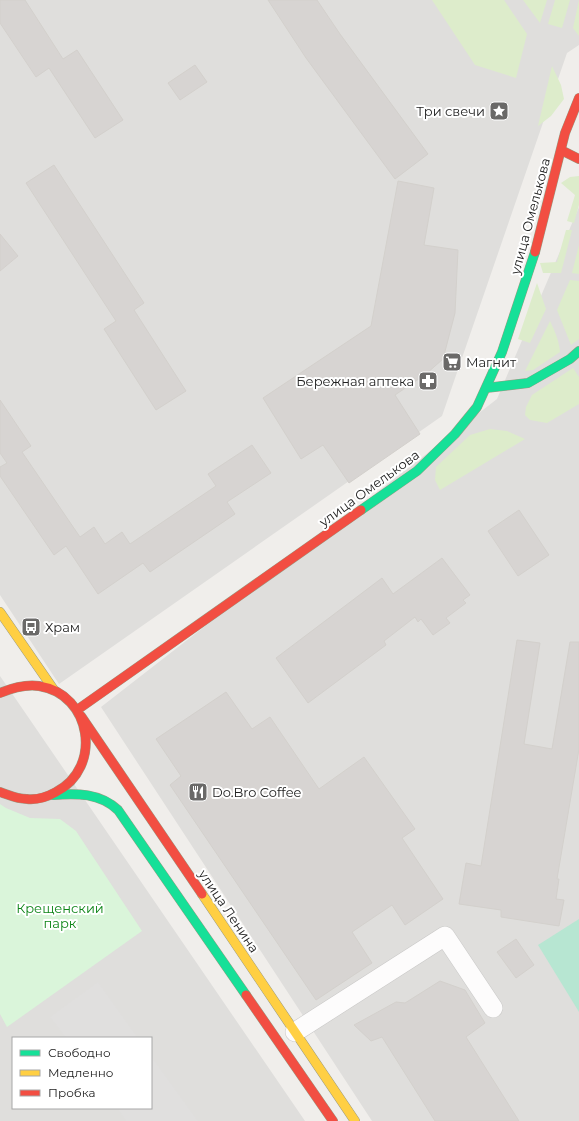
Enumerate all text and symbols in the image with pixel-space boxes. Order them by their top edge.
place icon: Три свечи [488,100,510,122]
place label: Три свечи [416,103,485,119]
street label: улица Омелькова [507,156,553,277]
supermarket icon: Магнит [441,351,463,373]
place label: Магнит [466,354,517,370]
pharmacy icon: Бережная аптека [417,370,439,392]
place label: Бережная аптека [296,373,414,389]
street label: улица Омелькова [315,446,422,530]
bus stop icon: Храм [20,616,42,638]
place label: Храм [45,619,80,635]
restaurant icon: Do.Bro Coffee [187,781,209,803]
place label: Do.Bro Coffee [212,784,302,800]
street label: улица Ленина [195,866,263,955]
park label: Крещенский парк [16,900,104,931]
legend [12,1037,152,1109]
text: Свободно [48,1045,111,1060]
text: Медленно [48,1065,114,1080]
text: Пробка [48,1085,96,1100]

